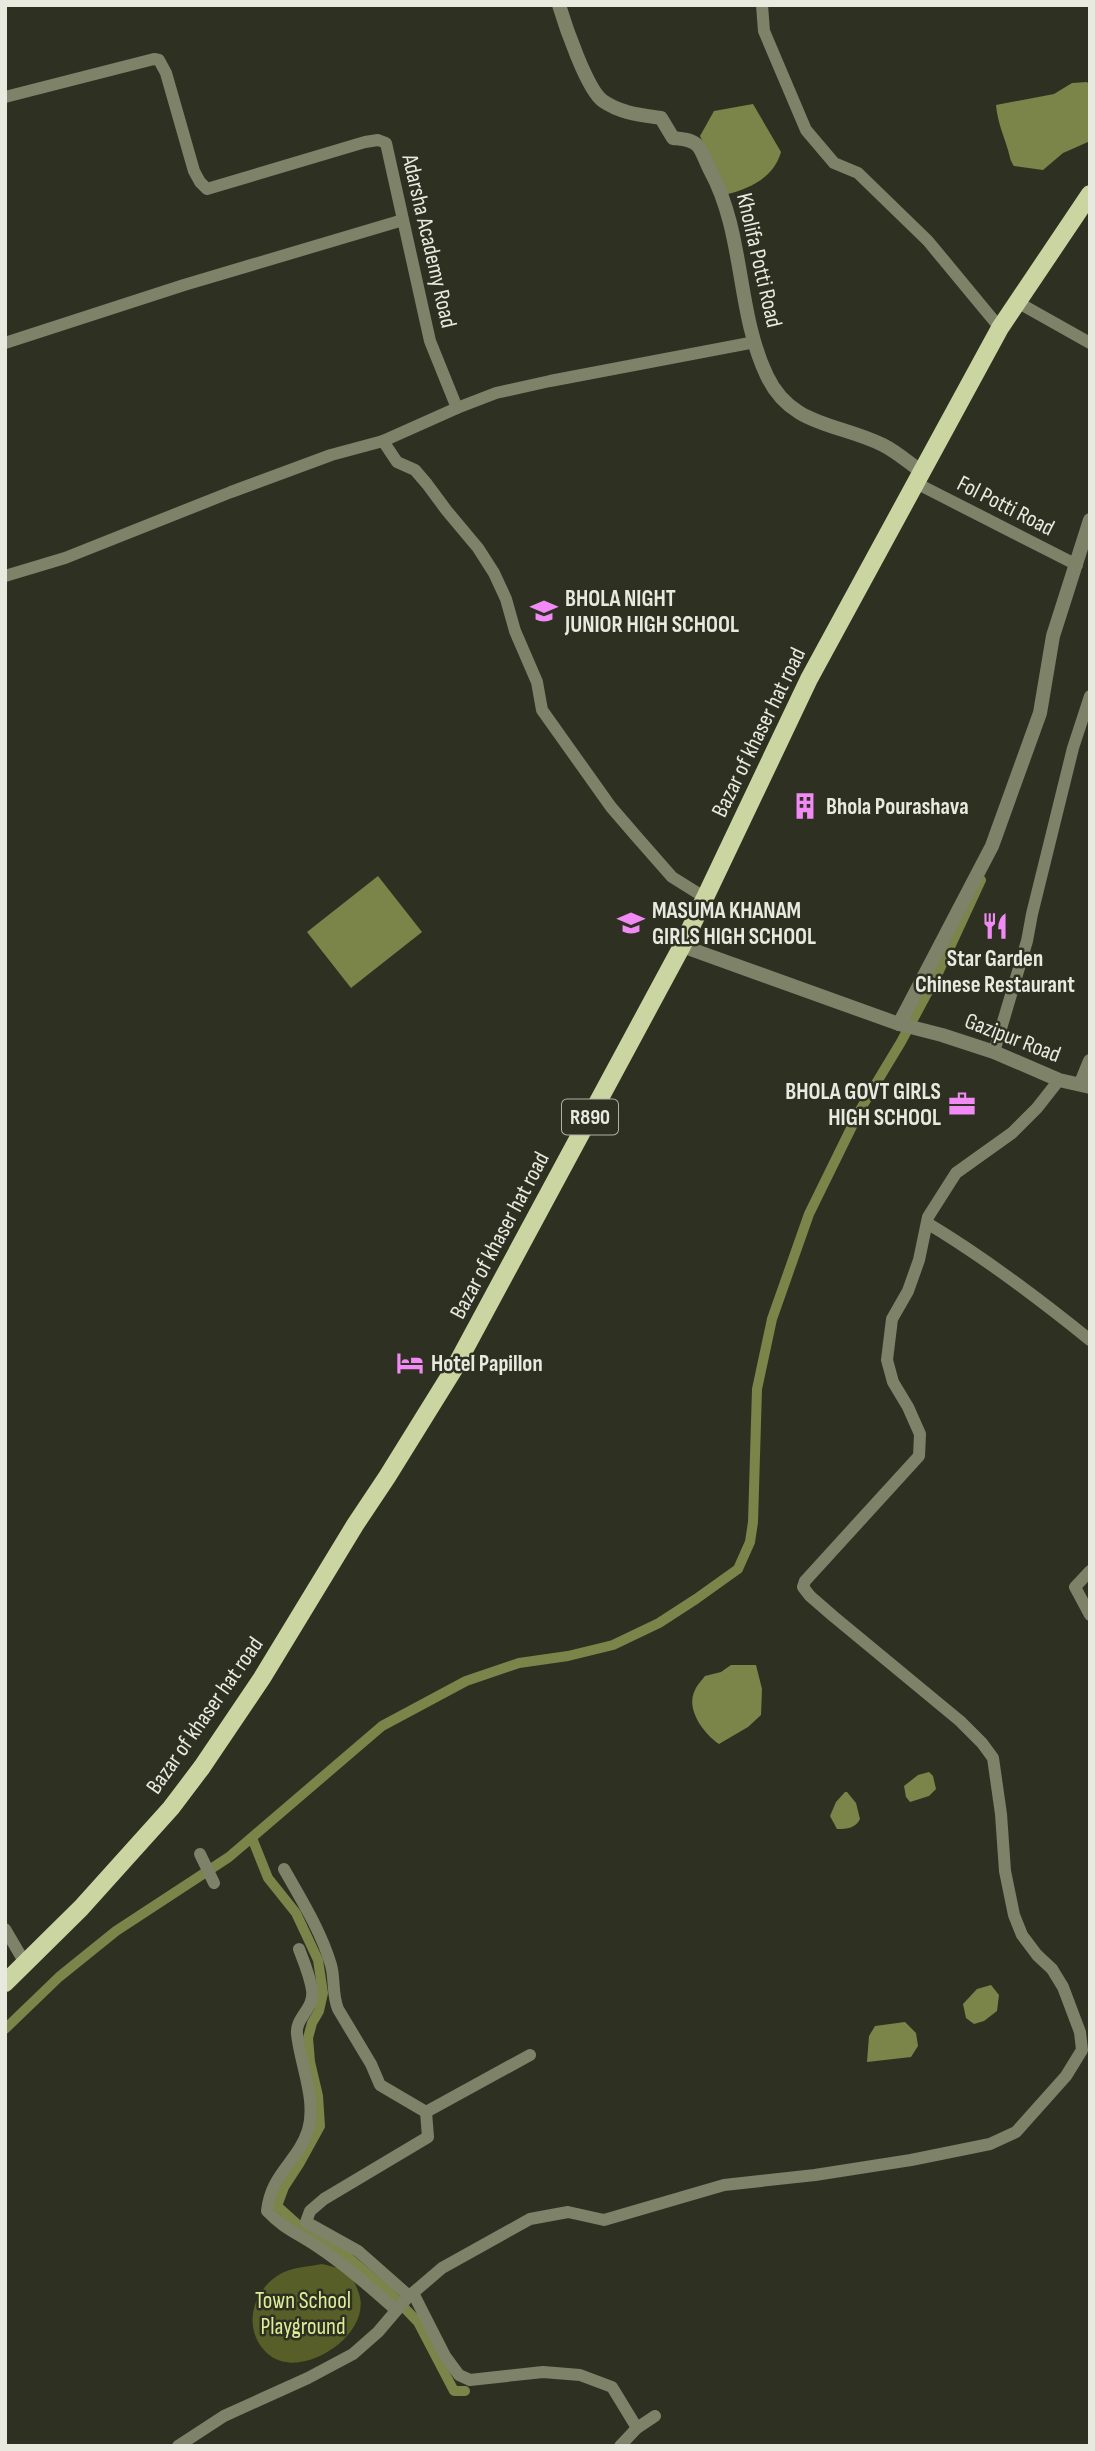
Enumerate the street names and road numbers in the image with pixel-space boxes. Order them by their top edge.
street label: Adarsha Academy Road [395,151,463,331]
street label: Kholifa Potti Road [730,190,788,330]
street label: Fol Potti Road [952,469,1059,542]
street label: Bazar of khaser hat road [706,643,812,822]
street label: Gazipur Road [961,1007,1065,1069]
road number: R890 [562,1100,618,1134]
street label: Bazar of khaser hat road [444,1147,556,1324]
street label: Bazar of khaser hat road [140,1632,269,1799]

